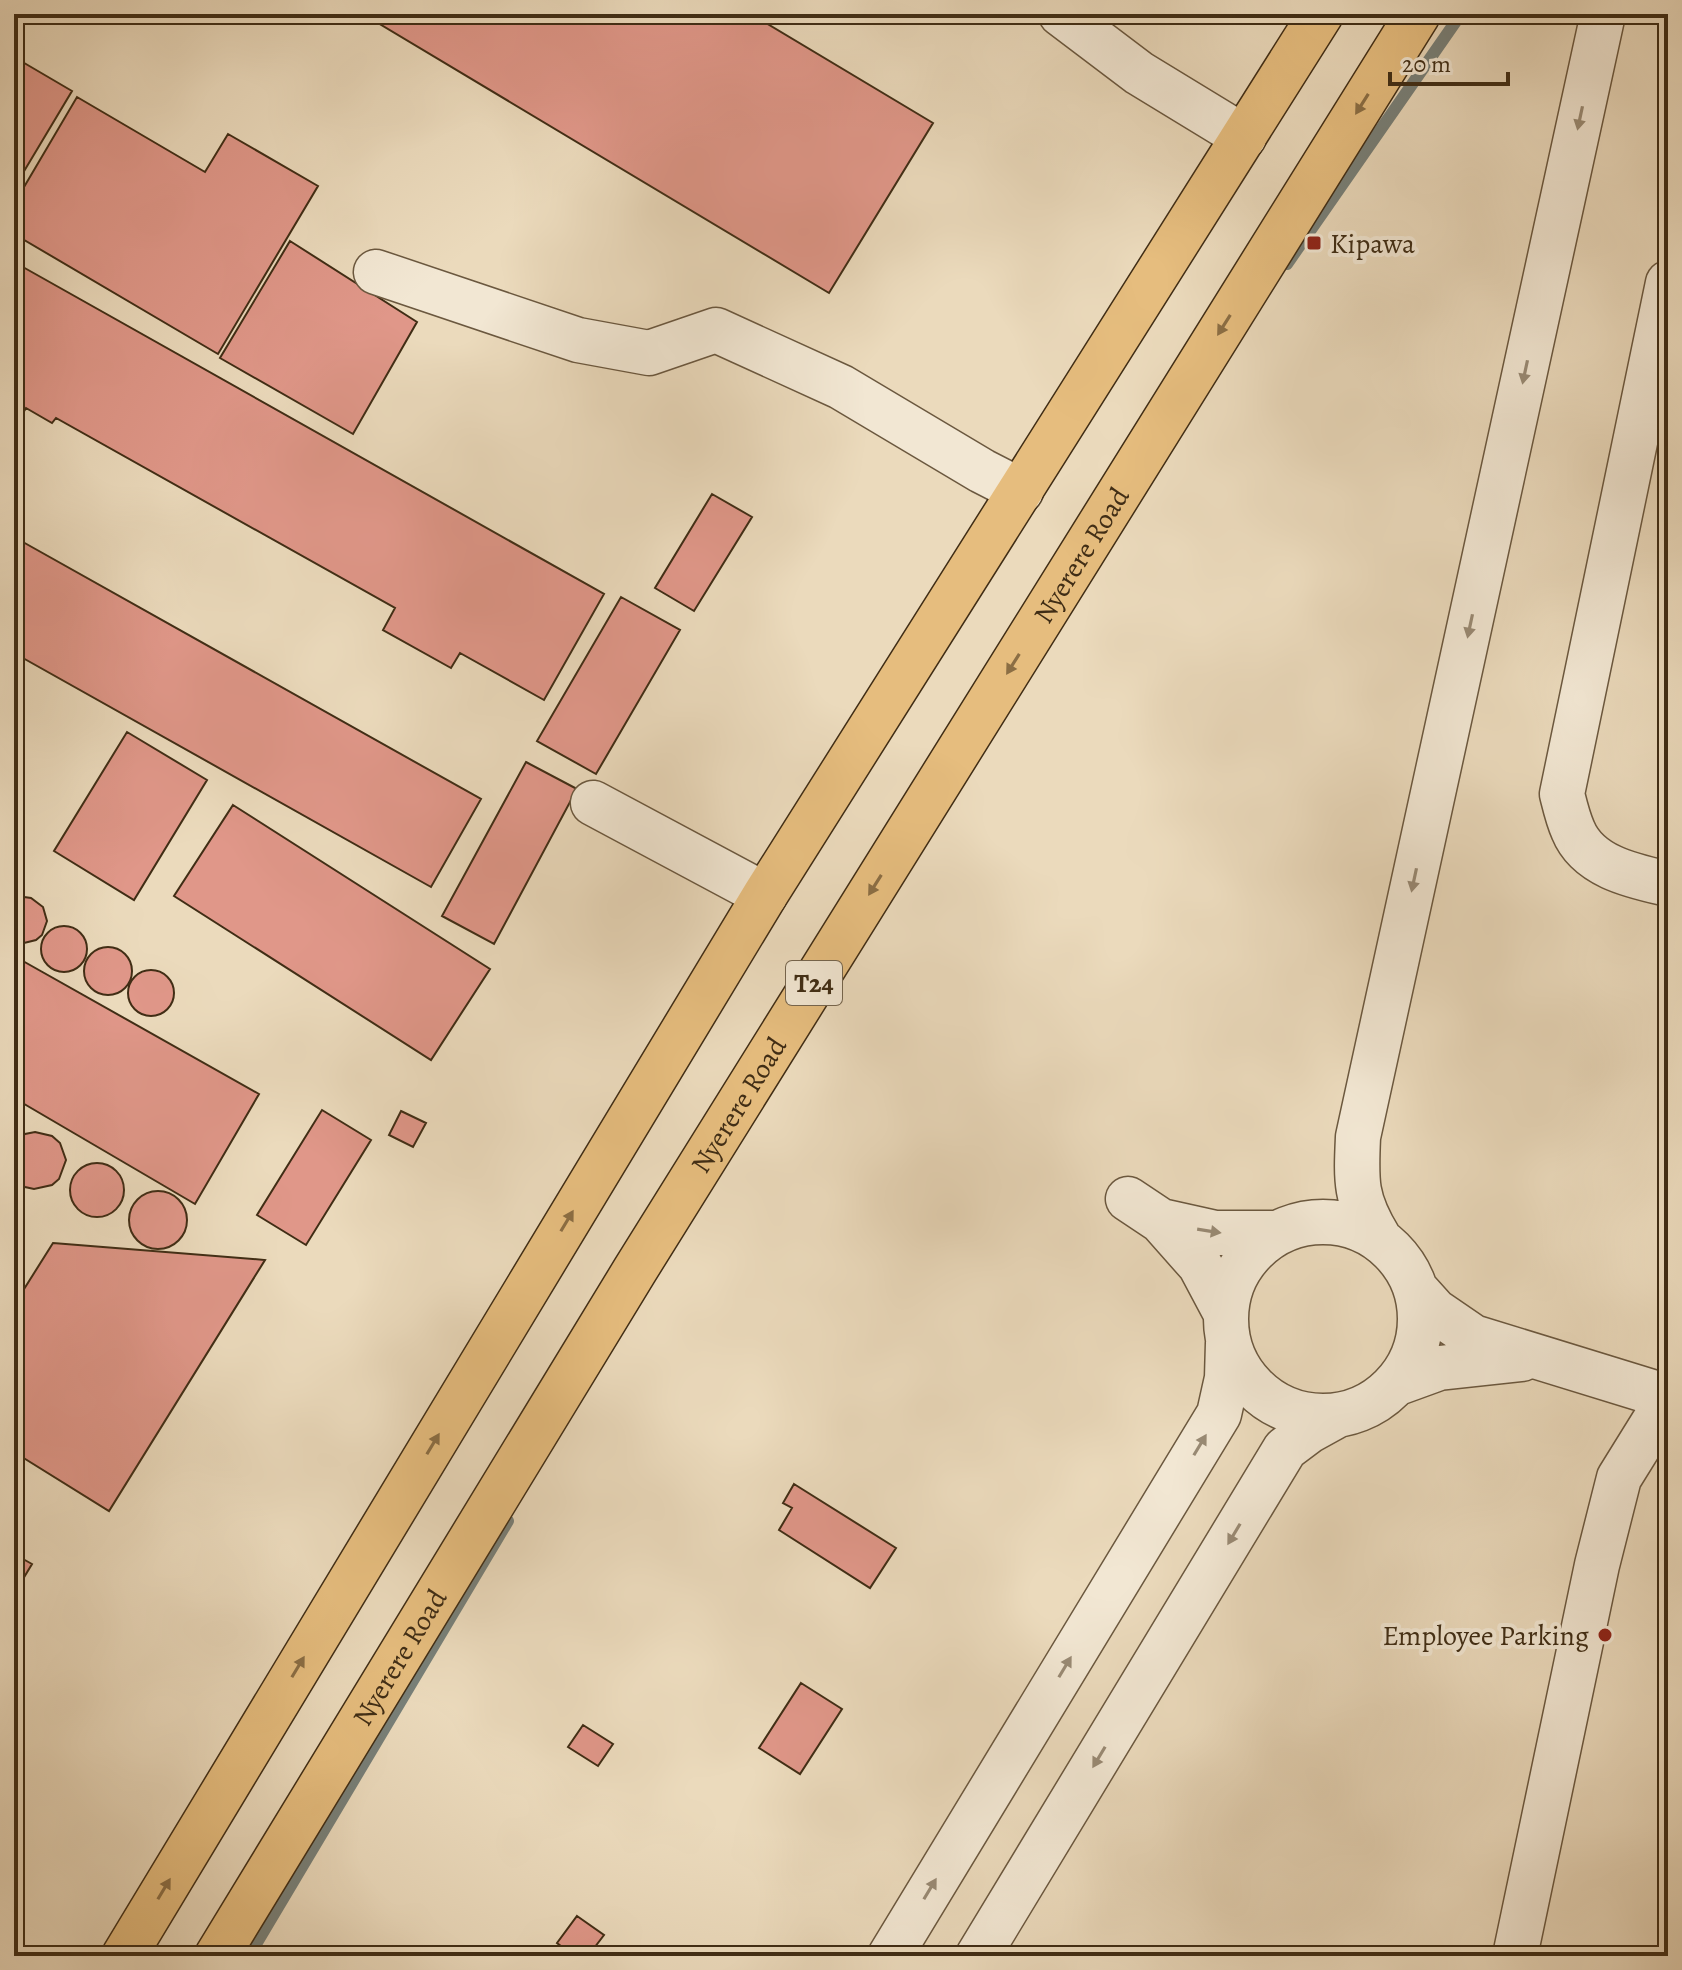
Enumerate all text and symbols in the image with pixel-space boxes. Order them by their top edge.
scale bar [1390,36,1508,86]
text: 20 m [1402,48,1451,80]
one-way arrow [1355,93,1369,115]
one-way arrow [1573,105,1586,130]
place label: Kipawa [1330,225,1415,263]
marker: Kipawa [1305,234,1323,252]
one-way arrow [1218,314,1232,336]
one-way arrow [1518,359,1531,384]
street label: Nyerere Road [1025,479,1139,631]
one-way arrow [1463,613,1476,638]
one-way arrow [1006,653,1020,675]
one-way arrow [1407,867,1420,892]
one-way arrow [869,874,883,896]
road number: T24 [786,961,842,1005]
street label: Nyerere Road [682,1029,796,1181]
one-way arrow [560,1210,574,1232]
one-way arrow [1197,1225,1222,1237]
one-way arrow [425,1433,439,1455]
one-way arrow [1193,1434,1207,1456]
one-way arrow [1227,1523,1241,1545]
street label: Nyerere Road [344,1581,457,1733]
place label: Employee Parking [1382,1617,1589,1655]
marker: Employee Parking [1596,1626,1614,1644]
one-way arrow [291,1656,305,1678]
one-way arrow [1058,1656,1072,1678]
one-way arrow [1092,1746,1106,1768]
one-way arrow [157,1878,171,1900]
one-way arrow [923,1878,937,1900]

